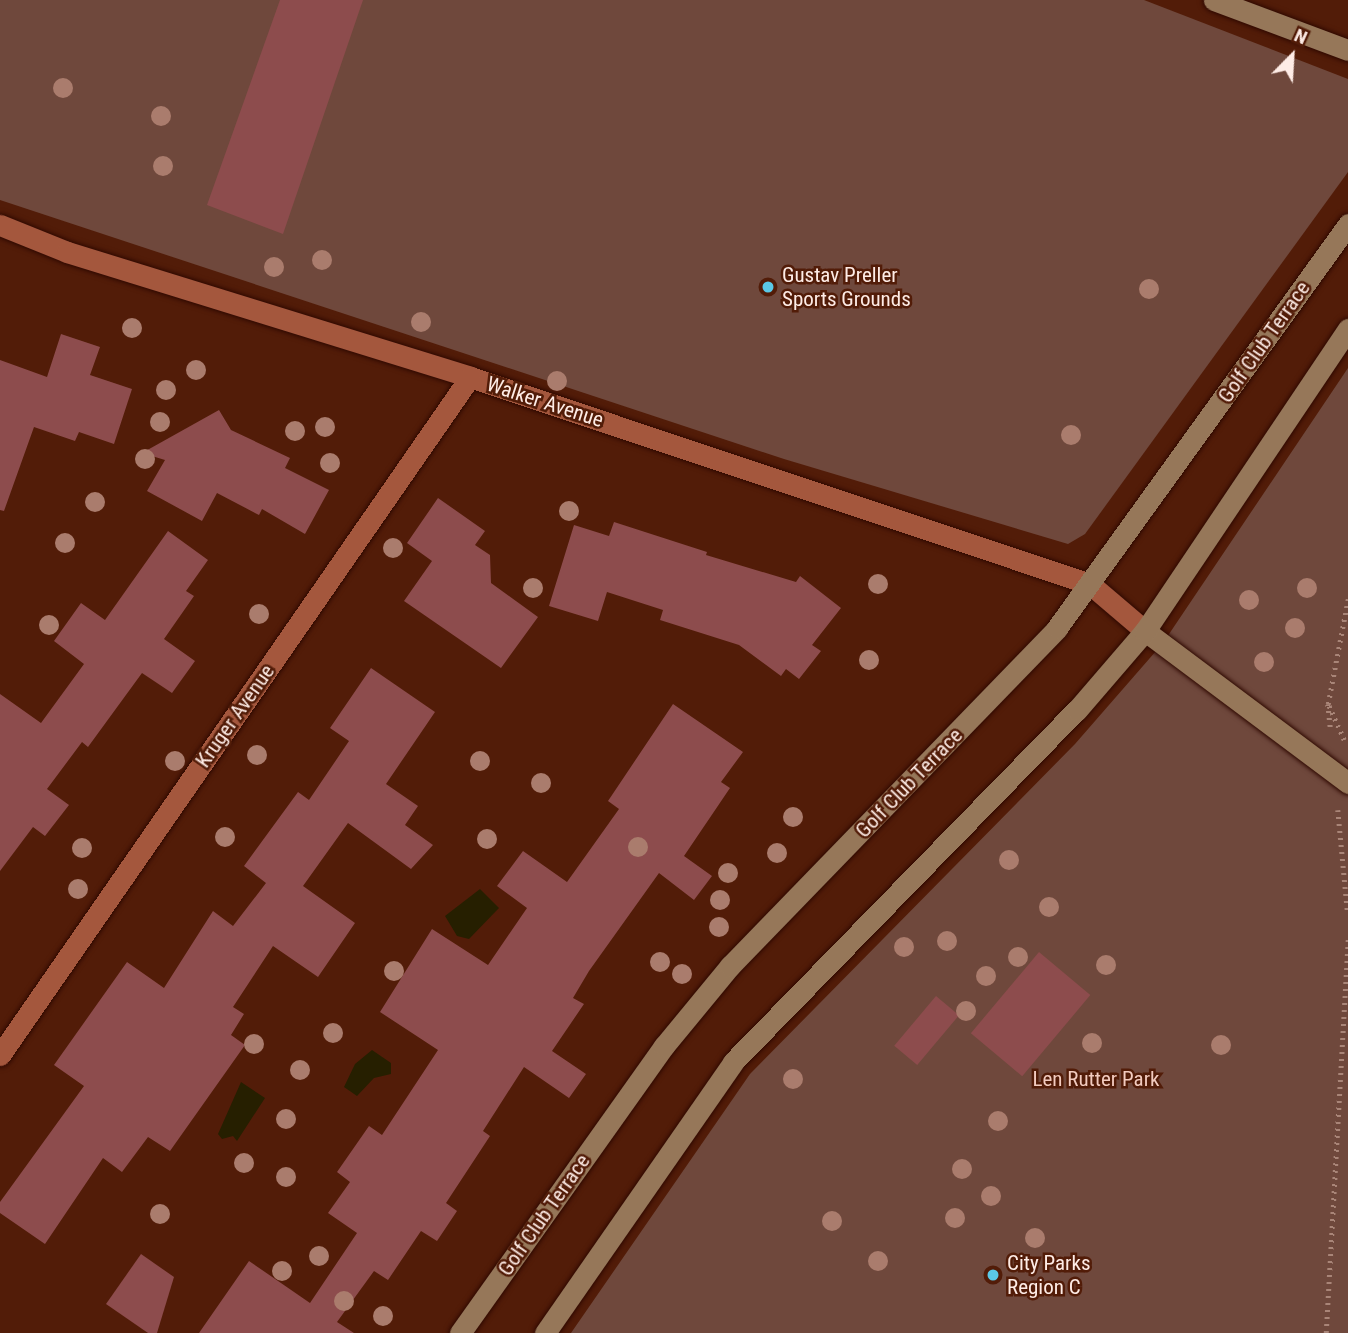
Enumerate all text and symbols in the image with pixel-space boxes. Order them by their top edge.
north arrow [1257,21,1327,91]
text: N [1291,23,1311,49]
place label: Gustav Preller Sports Grounds [782,262,911,312]
street label: Golf Club Terrace [1213,276,1315,408]
marker: Gustav Preller Sports Grounds [760,279,776,295]
street label: Walker Avenue [483,371,607,433]
street label: Kruger Avenue [190,660,280,772]
street label: Golf Club Terrace [850,723,968,843]
park label: Len Rutter Park [1032,1066,1160,1092]
street label: Golf Club Terrace [493,1149,595,1281]
place label: City Parks Region C [1007,1250,1091,1300]
marker: City Parks Region C [985,1267,1001,1283]

